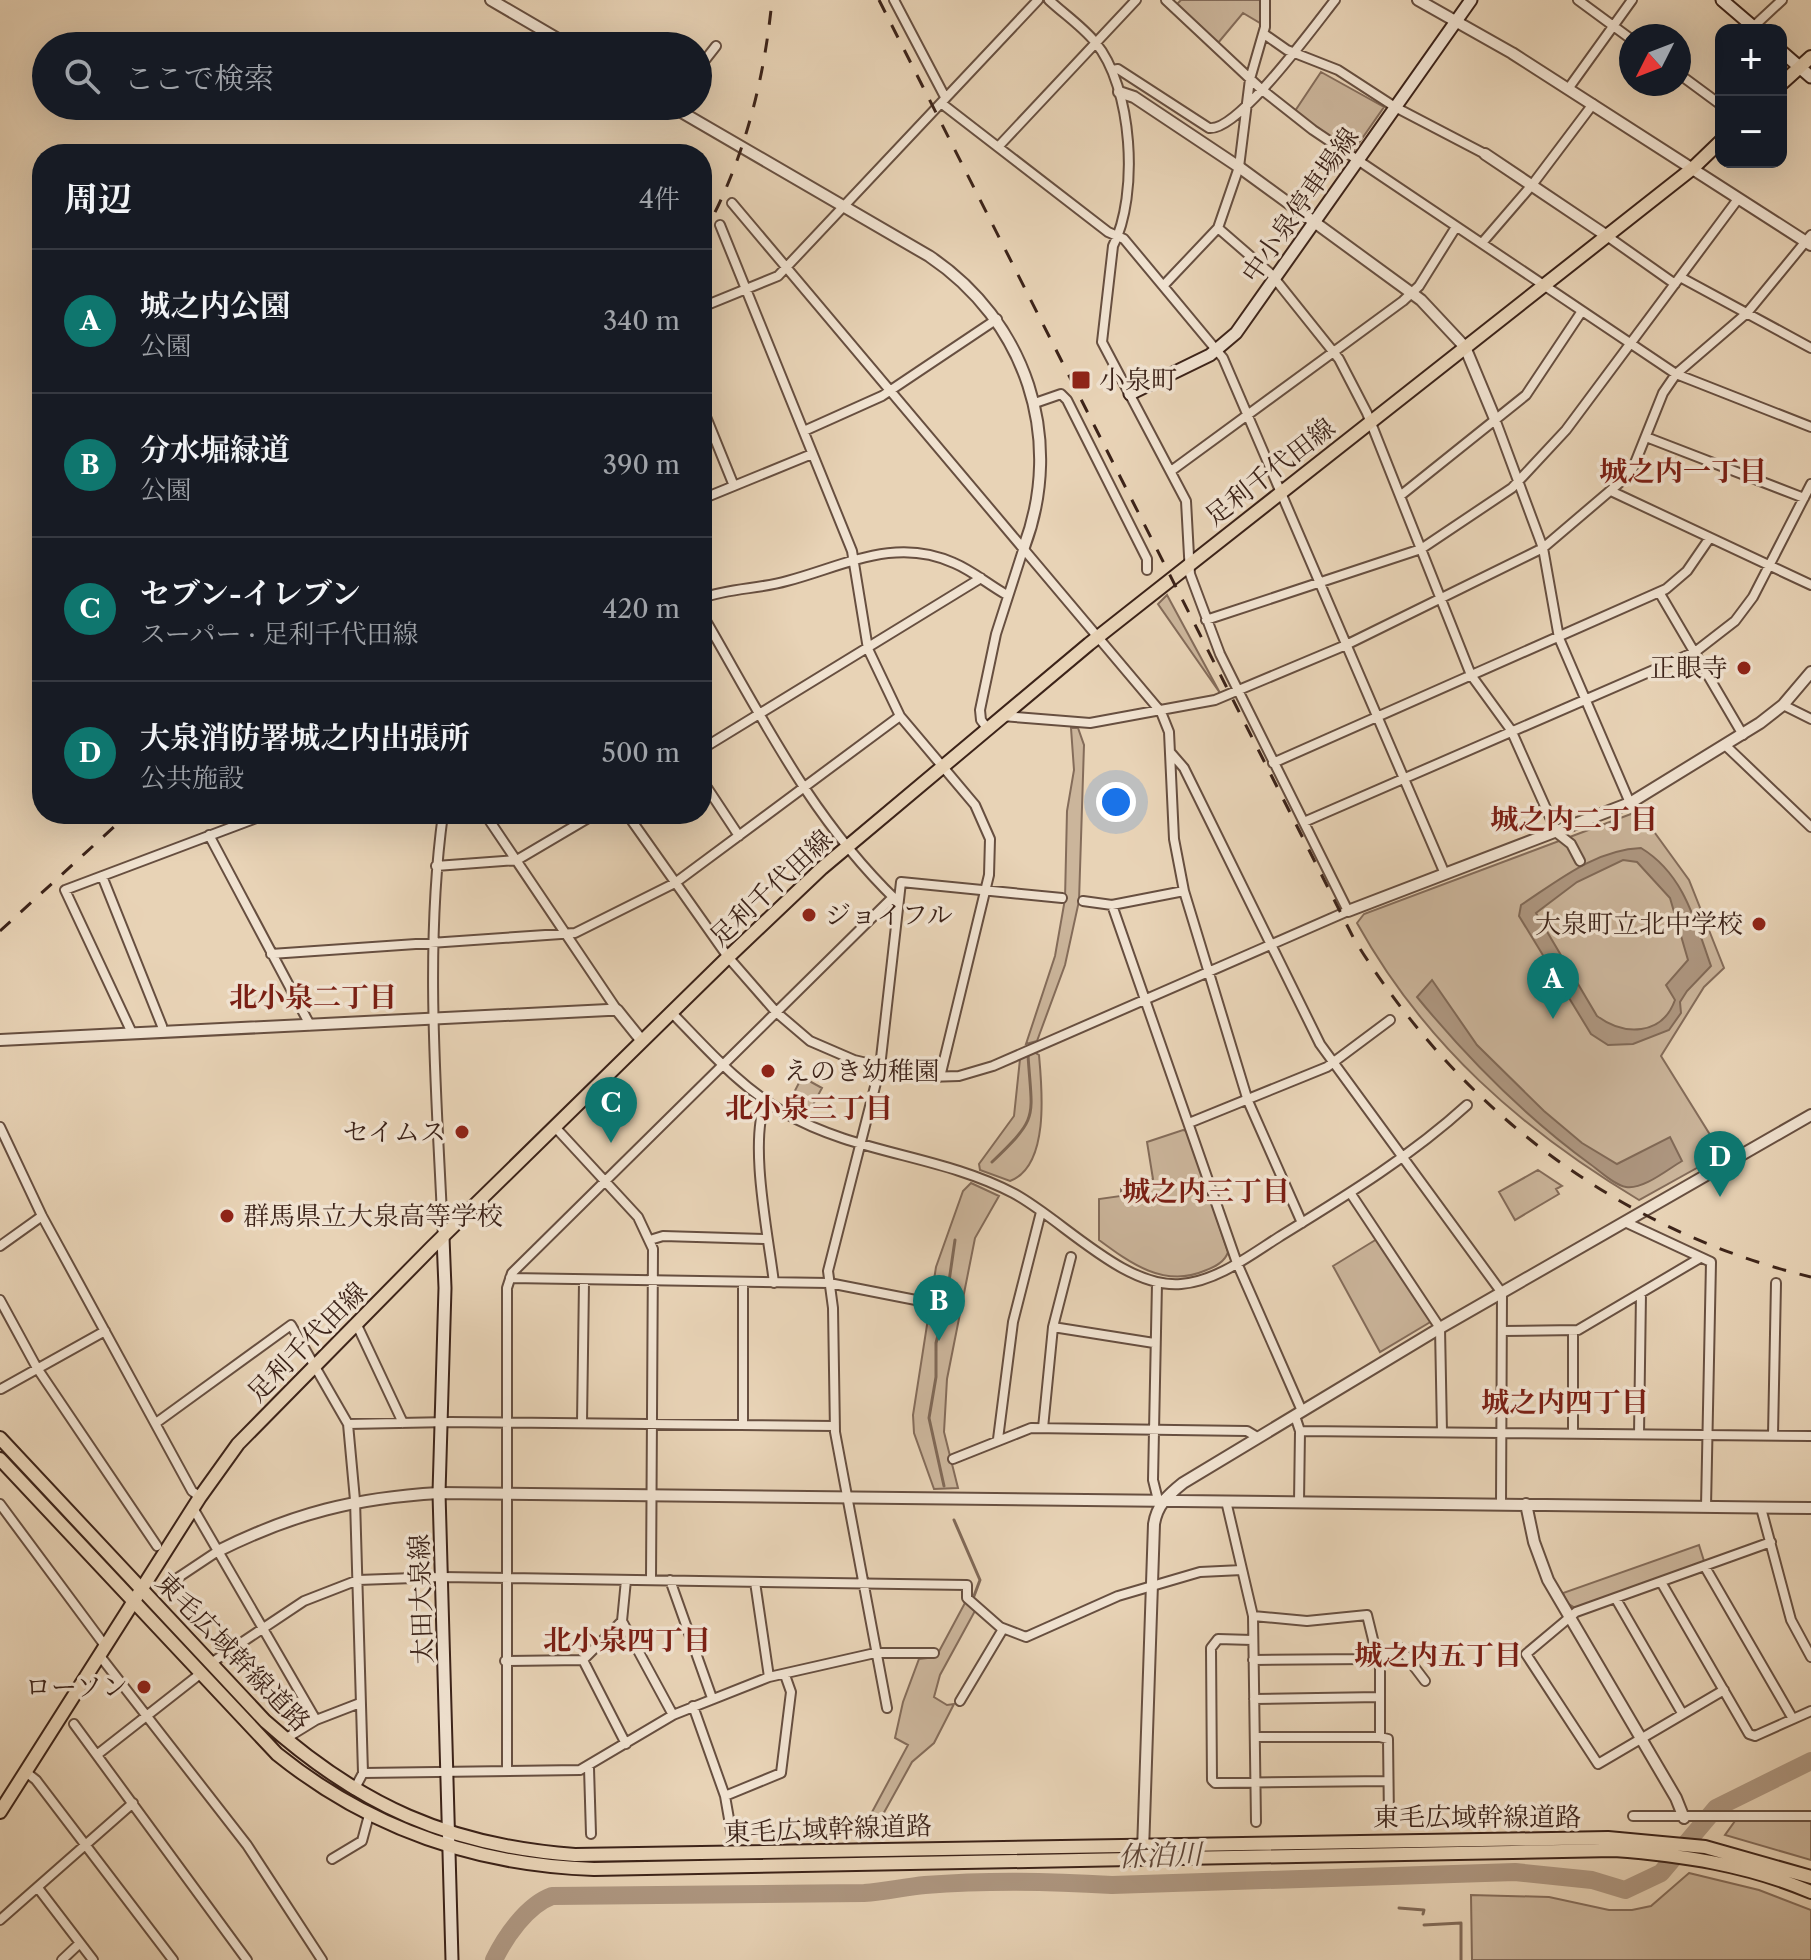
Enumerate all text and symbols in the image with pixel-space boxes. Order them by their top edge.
north arrow [1619,24,1691,96]
map controls [1715,24,1787,168]
button: + [1715,24,1787,96]
search box [32,32,712,120]
icon: search [60,54,104,98]
text: ここで検索 [124,60,274,97]
button: − [1715,96,1787,168]
street label: 中小泉停車場線 [1235,121,1365,289]
text: 周辺 [64,178,132,220]
text: 4件 [639,183,680,215]
text: 城之内公園 [140,287,290,324]
text: A [80,305,100,337]
text: 340 m [603,305,680,337]
text: 公園 [140,330,192,362]
place label: 小泉町 [1099,364,1177,396]
marker: 小泉町 [1070,369,1092,391]
street label: 足利千代田線 [1199,411,1341,533]
text: 分水堀緑道 [140,431,290,468]
text: B [80,449,100,481]
text: 390 m [603,449,680,481]
district label: 城之内一丁目 [1599,454,1767,488]
text: 公園 [140,474,192,506]
text: セブン-イレブン [140,575,361,612]
text: C [80,593,100,625]
text: 420 m [602,593,680,625]
text: スーパー · 足利千代田線 [140,618,419,650]
place label: 正眼寺 [1650,652,1728,684]
marker: 正眼寺 [1735,659,1753,677]
text: 大泉消防署城之内出張所 [140,719,470,756]
text: D [79,737,101,769]
text: 500 m [602,737,680,769]
text: 公共施設 [140,762,244,794]
your location [1096,782,1136,822]
district label: 城之内二丁目 [1490,802,1658,836]
street label: 足利千代田線 [703,823,839,953]
place label: ジョイフル [825,899,953,931]
marker: ジョイフル [800,906,818,924]
place label: 大泉町立北中学校 [1535,908,1743,940]
marker: 大泉町立北中学校 [1750,915,1768,933]
pin: A [1527,953,1579,1019]
district label: 北小泉二丁目 [229,980,397,1014]
place label: えのき幼稚園 [784,1055,940,1087]
marker: えのき幼稚園 [759,1062,777,1080]
pin: C [585,1077,637,1143]
district label: 北小泉三丁目 [725,1091,893,1125]
place label: セイムス [343,1116,446,1148]
marker: セイムス [453,1123,471,1141]
pin: D [1694,1131,1746,1197]
district label: 城之内三丁目 [1122,1174,1290,1208]
place label: 群馬県立大泉高等学校 [243,1200,503,1232]
marker: 群馬県立大泉高等学校 [218,1207,236,1225]
pin: B [913,1275,965,1341]
street label: 足利千代田線 [241,1276,373,1408]
district label: 城之内四丁目 [1481,1385,1649,1419]
street label: 太田大泉線 [403,1533,439,1665]
street label: 東毛広域幹線道路 [149,1566,317,1738]
district label: 北小泉四丁目 [543,1623,711,1657]
district label: 城之内五丁目 [1354,1638,1522,1672]
place label: ローソン [25,1671,128,1703]
marker: ローソン [135,1678,153,1696]
street label: 東毛広域幹線道路 [1373,1801,1581,1833]
street label: 東毛広域幹線道路 [723,1809,933,1849]
water label: 休泊川 [1117,1836,1206,1873]

